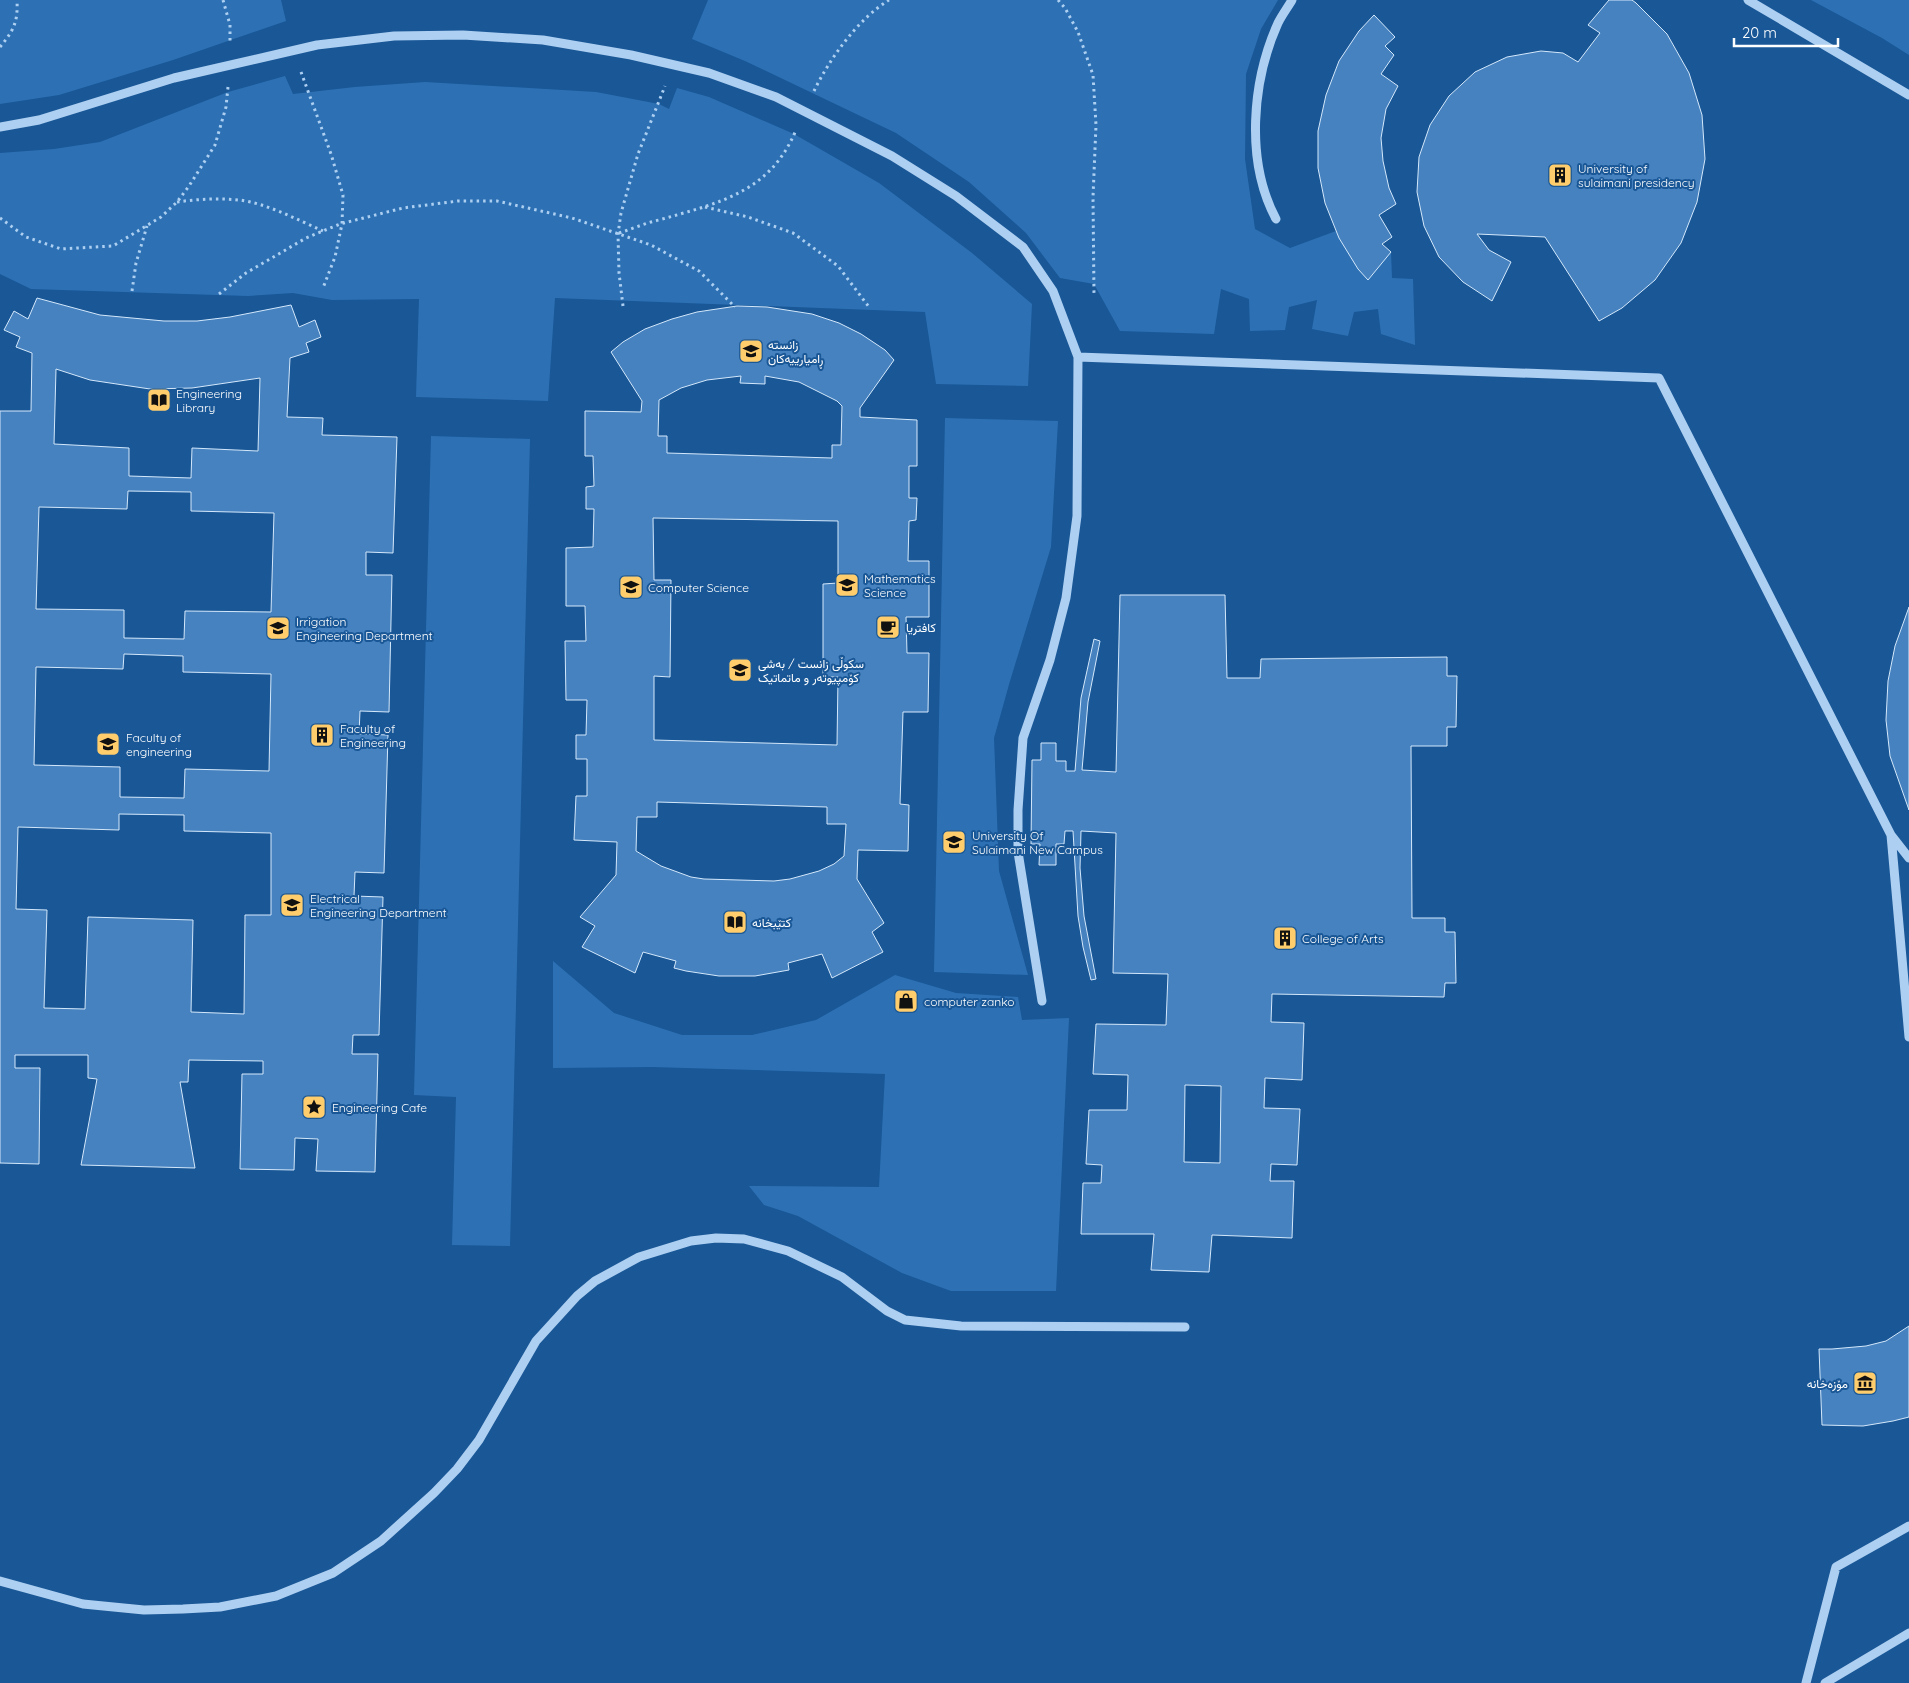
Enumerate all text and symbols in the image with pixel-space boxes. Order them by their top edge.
scale bar [1734,15,1838,47]
text: 20 m [1742,23,1777,42]
place label: University of sulaimani presidency [1578,161,1695,190]
building icon: University of sulaimani presidency [1547,162,1573,188]
place label: زانستە ڕامیارییەکان [768,337,823,369]
school or university icon: زانستە ڕامیارییەکان [738,338,764,364]
place label: Engineering Library [176,386,242,415]
library icon: Engineering Library [146,387,172,413]
place label: Mathematics Science [864,571,936,600]
school or university icon: Mathematics Science [834,572,860,598]
school or university icon: Computer Science [618,574,644,600]
place label: Computer Science [648,580,749,595]
place label: Irrigation Engineering Department [296,614,433,643]
cafe icon: کافتریا [875,614,901,640]
school or university icon: Irrigation Engineering Department [265,615,291,641]
place label: کافتریا [906,620,936,636]
place label: سکوڵی زانست / بەشی کۆمپیوتەر و ماتماتیک [758,656,864,686]
school or university icon: سکوڵی زانست / بەشی کۆمپیوتەر و ماتماتیک [727,657,753,683]
place label: Faculty of Engineering [340,721,406,750]
building icon: Faculty of Engineering [309,722,335,748]
place label: Faculty of engineering [126,730,192,759]
school or university icon: Faculty of engineering [95,731,121,757]
place label: University Of Sulaimani New Campus [972,828,1103,857]
school or university icon: University Of Sulaimani New Campus [941,829,967,855]
place label: Electrical Engineering Department [310,891,447,920]
school or university icon: Electrical Engineering Department [279,892,305,918]
library icon: کتێبخانە [722,909,748,935]
place label: کتێبخانە [752,915,791,930]
building icon: College of Arts [1272,925,1298,951]
place label: College of Arts [1302,931,1384,946]
shop icon: computer zanko [893,988,919,1014]
place label: computer zanko [924,994,1015,1009]
place icon: Engineering Cafe [301,1094,327,1120]
place label: Engineering Cafe [332,1100,427,1115]
museum icon: مۆزەخانە [1852,1370,1878,1396]
place label: مۆزەخانە [1807,1376,1848,1392]

